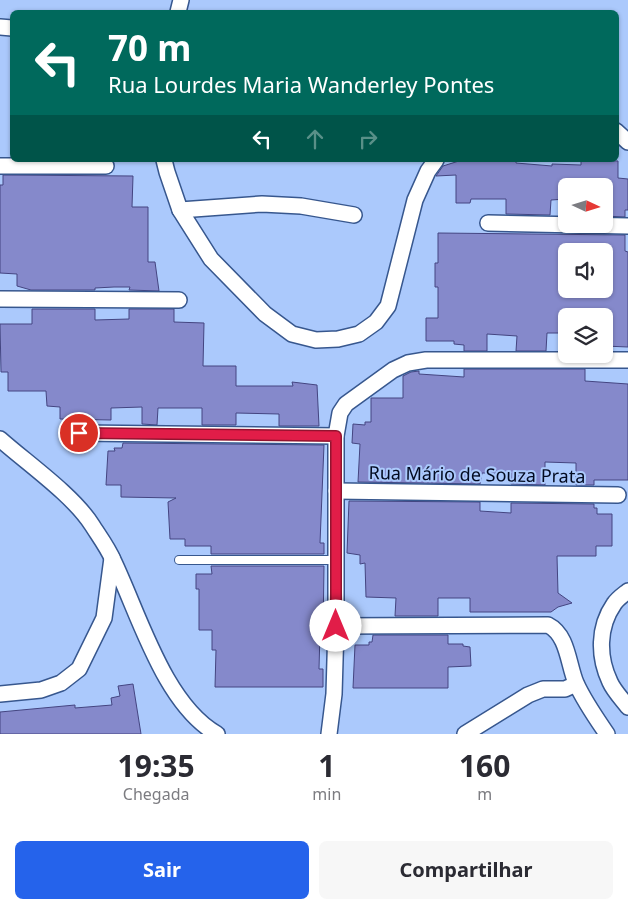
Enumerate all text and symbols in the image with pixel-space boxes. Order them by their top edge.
text: 70 m [108,24,191,71]
icon: left [25,30,90,95]
text: Rua Lourdes Maria Wanderley Pontes [108,69,494,99]
icon: left [248,125,276,153]
icon: ahead [301,125,329,153]
icon: right [354,125,382,153]
north arrow [558,178,612,232]
map controls [558,178,613,363]
button: sound [558,243,613,298]
button: layers [558,308,613,363]
pin [58,412,100,454]
icon: arrive [65,419,93,447]
street label: Rua Mário de Souza Prata [368,460,586,488]
position arrow [309,599,361,651]
text: 19:35 [118,745,195,786]
text: 1 [318,745,335,786]
text: 160 [459,745,510,786]
text: Chegada [123,783,189,805]
text: min [312,783,341,805]
text: m [477,783,492,805]
button: Sair [15,841,309,899]
button: Compartilhar [319,841,613,899]

